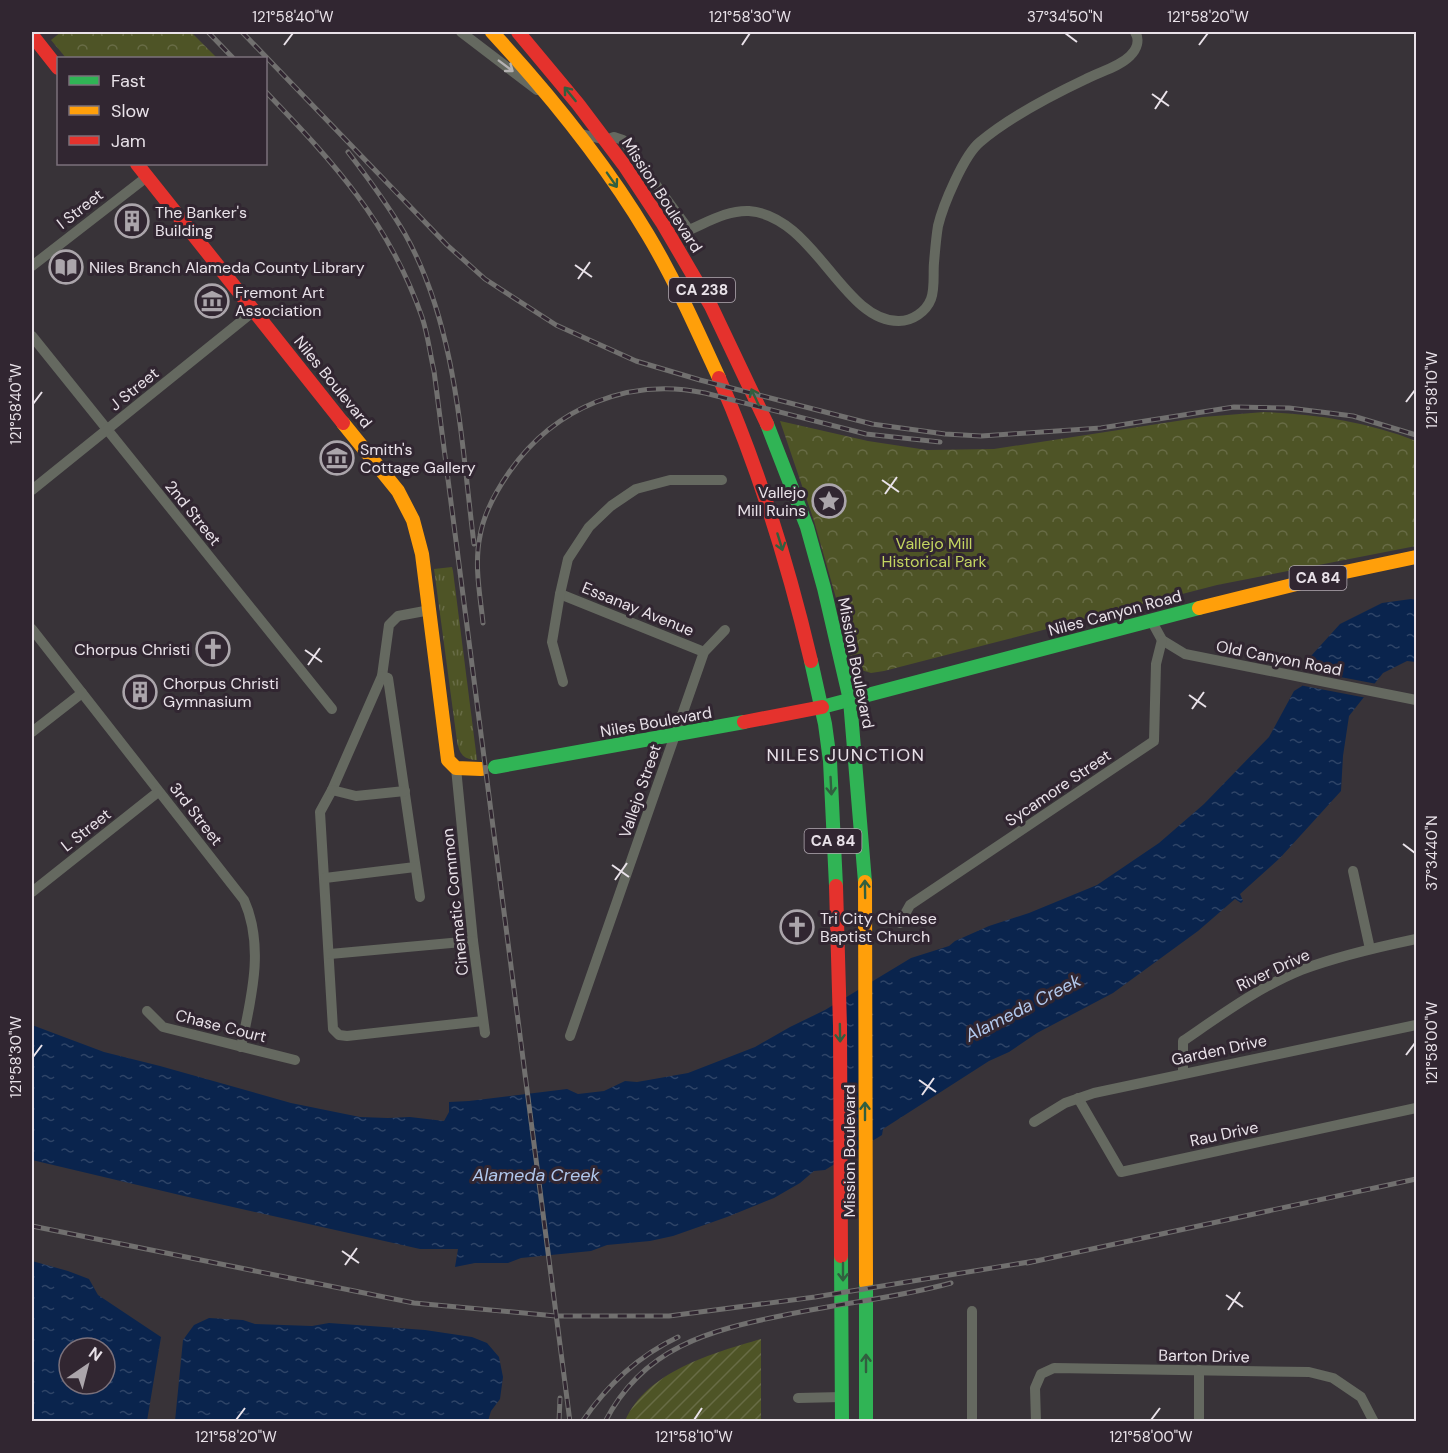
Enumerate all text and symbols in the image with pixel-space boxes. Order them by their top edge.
text: 121°58'40"W [252,7,334,27]
text: 121°58'30"W [709,7,791,27]
text: 37°34'50"N [1027,7,1103,27]
text: 121°58'20"W [1167,7,1249,27]
legend [57,57,267,165]
one-way arrow [498,59,514,72]
text: Fast [111,69,146,93]
one-way arrow [564,86,577,102]
text: Slow [111,99,150,123]
text: Jam [111,129,146,153]
street label: Mission Boulevard [617,133,707,257]
one-way arrow [606,172,618,188]
street label: I Street [53,184,107,234]
place label: The Banker's Building [155,202,247,241]
building icon: The Banker's Building [114,203,150,239]
library icon: Niles Branch Alameda County Library [48,249,84,285]
place label: Niles Branch Alameda County Library [89,257,365,278]
road number: CA 238 [669,278,735,302]
place label: Fremont Art Association [235,282,325,321]
museum icon: Fremont Art Association [194,283,230,319]
street label: Niles Boulevard [289,332,377,432]
text: 121°58'10"W [1422,351,1442,429]
text: 121°58'40"W [6,363,26,445]
street label: J Street [105,363,163,415]
one-way arrow [748,388,760,406]
place label: Smith's Cottage Gallery [360,439,476,478]
museum icon: Smith's Cottage Gallery [319,440,355,476]
street label: 2nd Street [160,476,226,550]
place label: Vallejo Mill Ruins [738,482,806,521]
place icon: Vallejo Mill Ruins [811,483,847,519]
one-way arrow [775,532,786,551]
park label: Vallejo Mill Historical Park [882,533,987,572]
road number: CA 84 [1290,566,1346,590]
street label: Essanay Avenue [579,577,697,641]
street label: Niles Canyon Road [1046,585,1184,641]
street label: Mission Boulevard [833,596,879,730]
church icon: Chorpus Christi [195,631,231,667]
street label: Old Canyon Road [1214,636,1344,680]
place label: Chorpus Christi [74,639,190,660]
place label: Chorpus Christi Gymnasium [163,673,279,712]
building icon: Chorpus Christi Gymnasium [122,674,158,710]
street label: Niles Boulevard [599,702,713,742]
street label: Vallejo Street [614,741,666,841]
district label: NILES JUNCTION [766,743,926,767]
street label: Sycamore Street [1001,745,1115,831]
one-way arrow [826,776,837,796]
street label: 3rd Street [165,778,227,850]
street label: L Street [57,804,115,856]
text: 37°34'40"N [1422,815,1442,891]
street label: Cinematic Common [437,827,473,977]
road number: CA 84 [804,829,862,853]
one-way arrow [859,880,871,900]
place label: Tri City Chinese Baptist Church [820,908,937,947]
church icon: Tri City Chinese Baptist Church [779,909,815,945]
street label: River Drive [1233,944,1313,996]
water label: Alameda Creek [960,968,1086,1048]
text: 121°58'00"W [1422,1001,1442,1085]
street label: Chase Court [173,1005,269,1047]
text: 121°58'30"W [6,1016,26,1098]
one-way arrow [834,1023,846,1043]
street label: Garden Drive [1169,1030,1269,1070]
street label: Mission Boulevard [839,1084,860,1218]
one-way arrow [859,1102,871,1122]
street label: Rau Drive [1188,1117,1260,1151]
water label: Alameda Creek [471,1163,600,1187]
one-way arrow [837,1261,849,1281]
north arrow [57,1336,117,1396]
text: N [85,1342,106,1366]
street label: Barton Drive [1158,1345,1250,1367]
one-way arrow [860,1354,872,1374]
text: 121°58'20"W [195,1427,277,1447]
text: 121°58'10"W [655,1427,733,1447]
text: 121°58'00"W [1109,1427,1193,1447]

